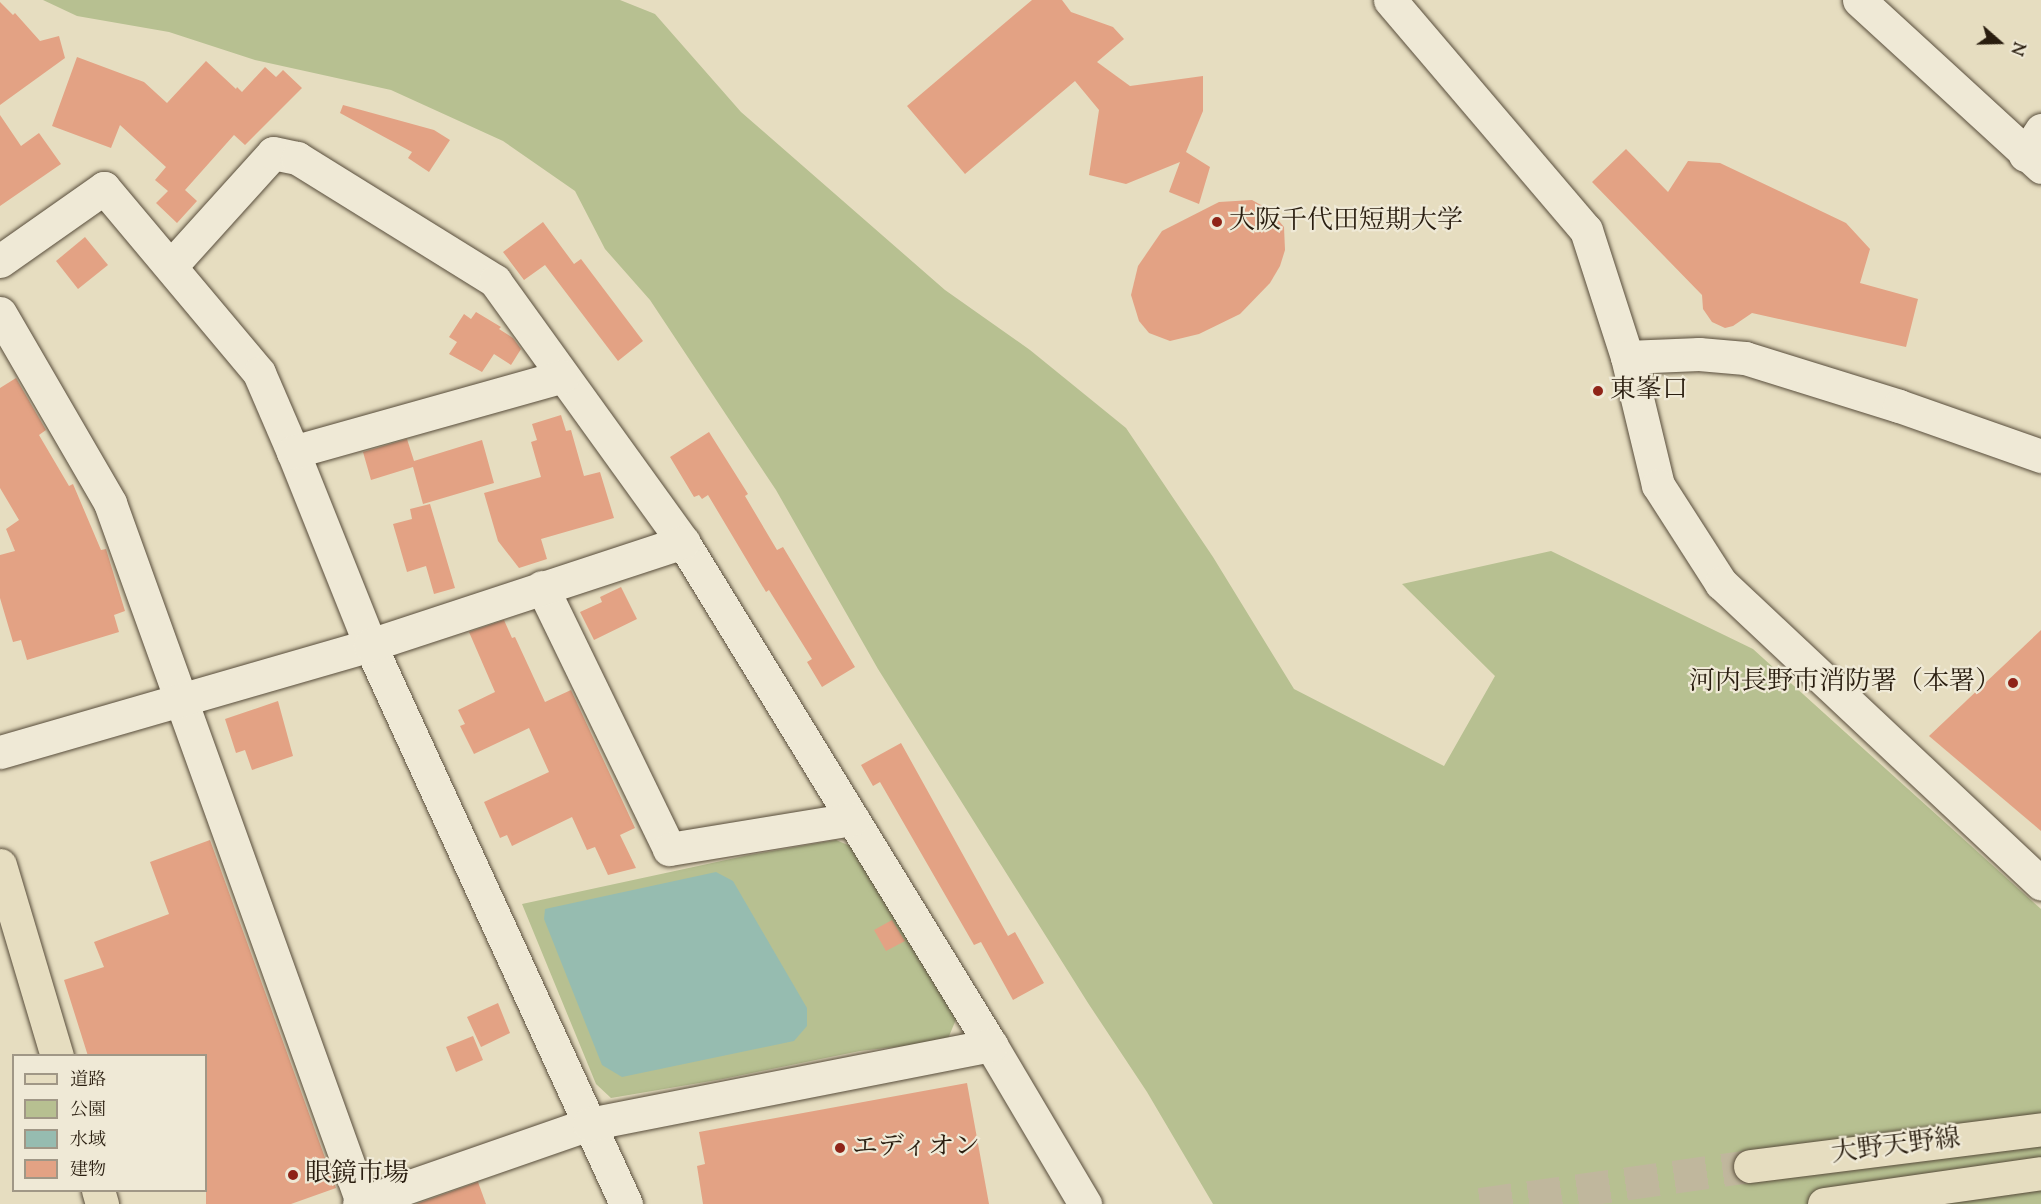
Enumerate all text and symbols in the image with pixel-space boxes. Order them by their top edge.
north arrow [1969,12,2029,72]
text: N [2003,38,2029,58]
place label: 大阪千代田短期大学 [1229,206,1463,238]
marker: 大阪千代田短期大学 [1210,215,1224,229]
place label: 東峯口 [1610,375,1688,407]
marker: 東峯口 [1591,384,1605,398]
place label: 河内長野市消防署（本署） [1689,667,2001,699]
marker: 河内長野市消防署（本署） [2006,676,2020,690]
legend [12,1054,207,1192]
text: 道路 [70,1068,106,1094]
text: 公園 [70,1098,106,1124]
street label: 大野天野線 [1830,1124,1962,1170]
text: 水域 [70,1128,106,1154]
place label: エディオン [852,1132,982,1164]
marker: エディオン [833,1141,847,1155]
text: 建物 [70,1158,106,1184]
place label: 眼鏡市場 [305,1159,409,1191]
marker: 眼鏡市場 [286,1168,300,1182]

